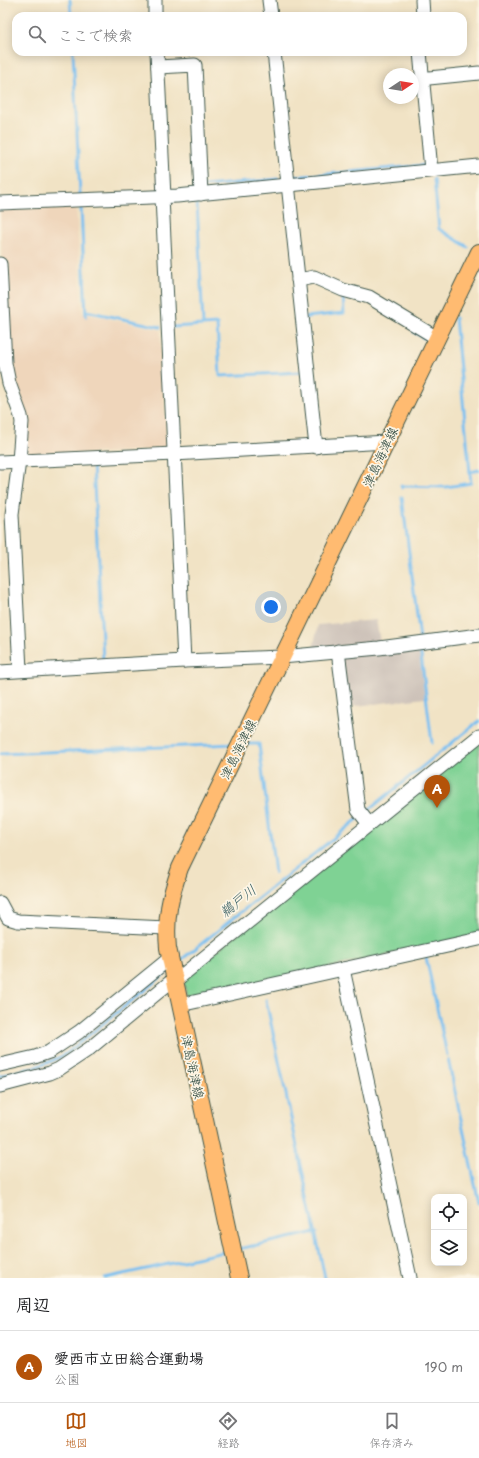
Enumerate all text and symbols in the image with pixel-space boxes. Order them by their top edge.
search box [12,12,467,56]
icon: search [26,23,48,45]
text: ここで検索 [58,23,133,46]
north arrow [383,68,419,104]
street label: 津島海津線 [357,422,402,490]
your location [261,597,281,617]
street label: 津島海津線 [215,715,261,782]
pin: A [424,775,450,808]
water label: 鵜戸川 [215,879,261,922]
street label: 津島海津線 [177,1033,210,1102]
map controls [431,1194,467,1266]
button: locate [431,1194,467,1230]
button: layers [431,1230,467,1266]
text: 周辺 [16,1291,50,1317]
text: 愛西市立田総合運動場 [54,1346,204,1369]
text: A [24,1357,34,1376]
text: 190 m [424,1357,463,1376]
text: 公園 [54,1369,80,1388]
tab: 地図 [65,1410,87,1451]
tab: 経路 [217,1410,239,1451]
tab: 保存済み [370,1410,414,1451]

